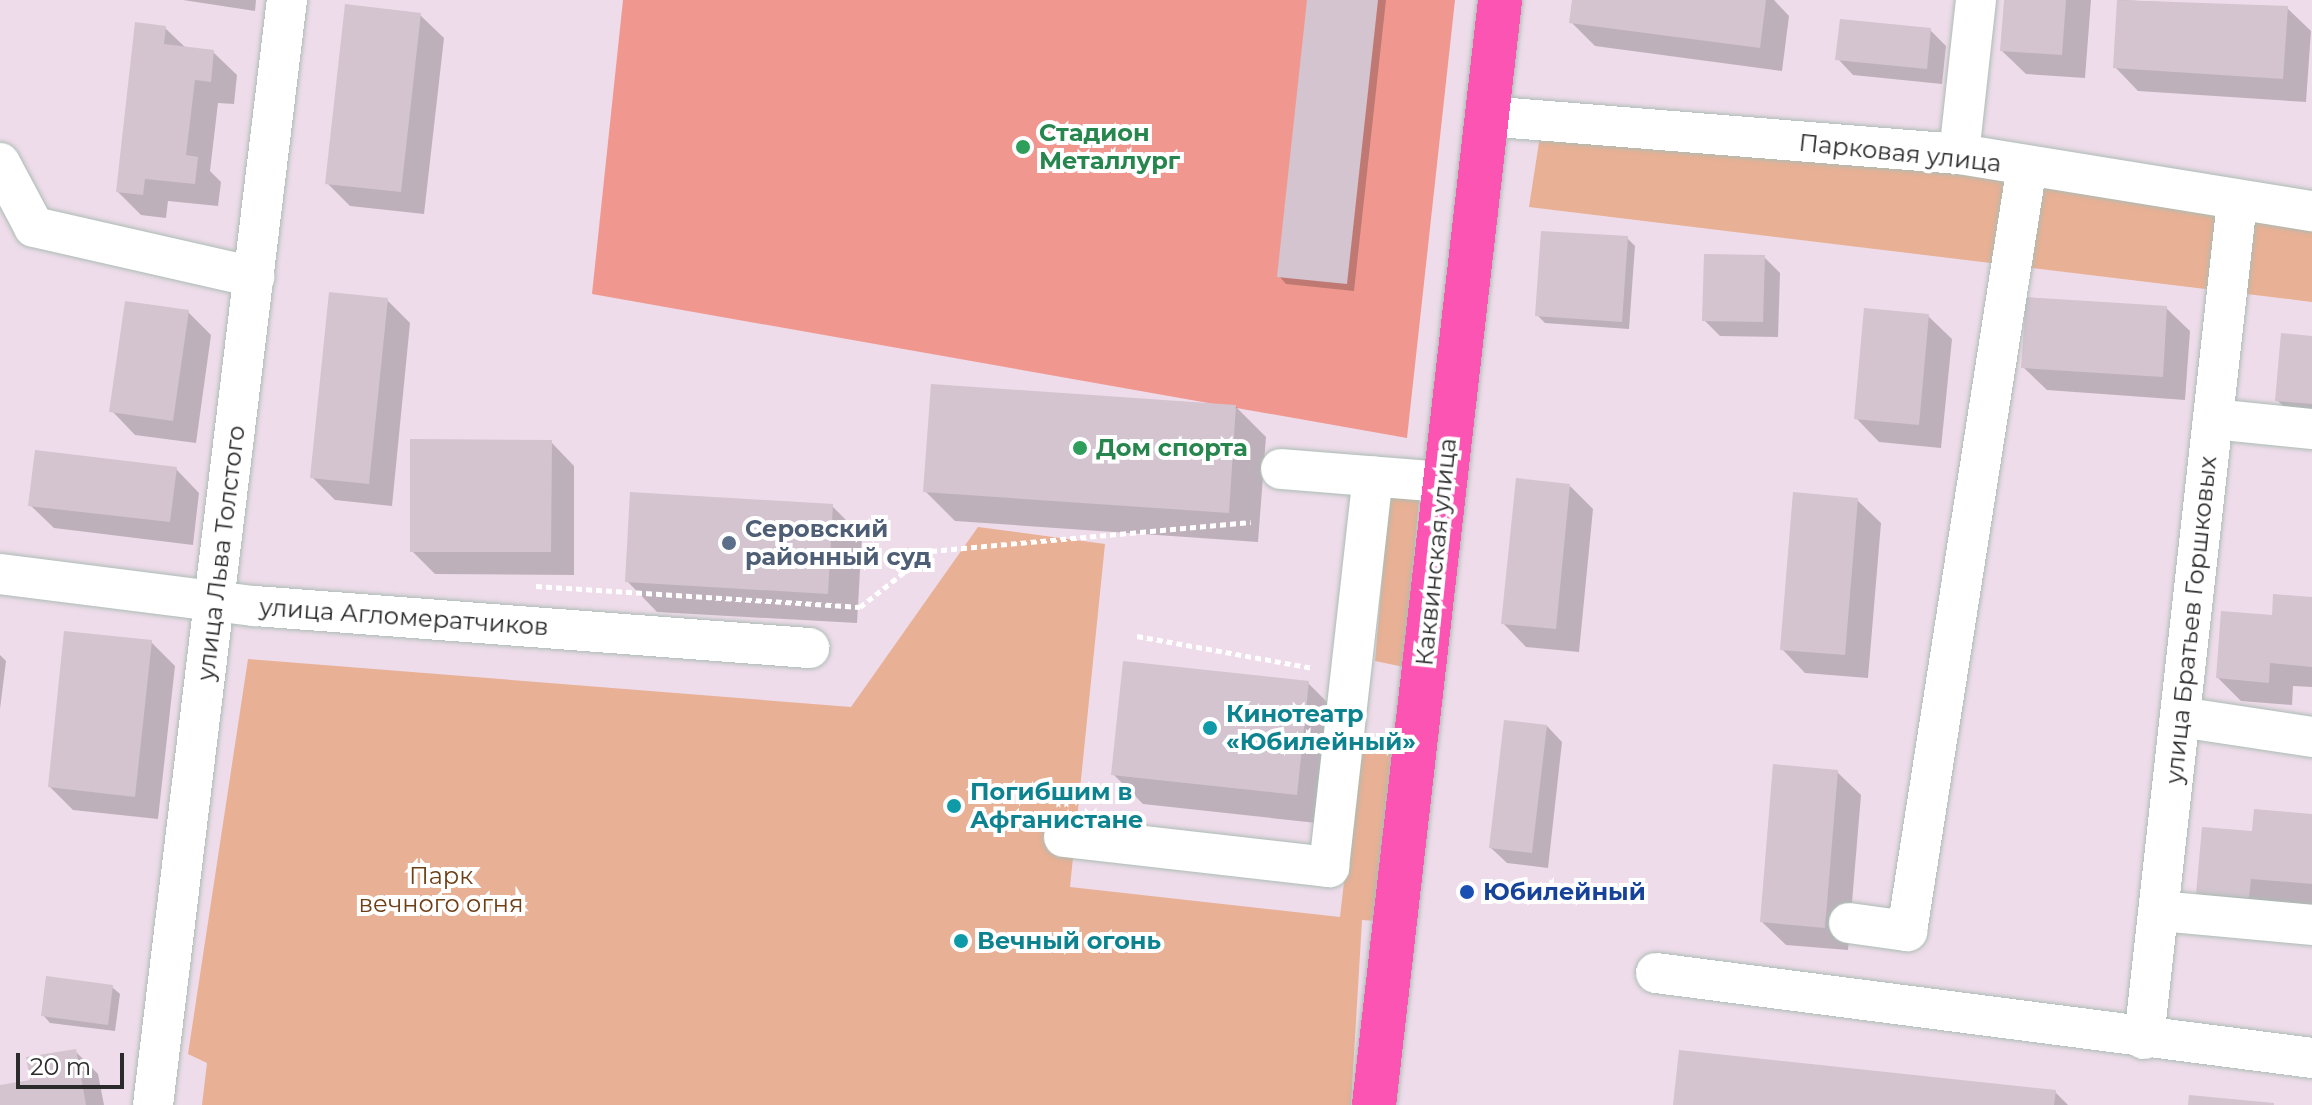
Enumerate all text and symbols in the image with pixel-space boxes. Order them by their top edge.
place label: Стадион Металлург [1039,119,1180,175]
street label: Парковая улица [1797,128,2003,178]
marker: Стадион Металлург [1014,138,1032,156]
street label: улица Льва Толстого [191,424,251,682]
place label: Дом спорта [1096,434,1248,462]
street label: Каквинская улица [1410,437,1462,667]
marker: Дом спорта [1071,439,1089,457]
street label: улица Братьев Горшковых [2159,455,2223,785]
place label: Серовский районный суд [745,515,931,571]
marker: Серовский районный суд [720,534,738,552]
street label: улица Агломератчиков [258,593,550,641]
place label: Кинотеатр «Юбилейный» [1226,700,1416,756]
marker: Кинотеатр «Юбилейный» [1201,719,1219,737]
place label: Погибшим в Афганистане [970,778,1144,834]
marker: Погибшим в Афганистане [945,797,963,815]
park label: Парк вечного огня [358,862,524,918]
place label: Юбилейный [1483,878,1646,906]
marker: Юбилейный [1458,883,1476,901]
place label: Вечный огонь [977,927,1161,955]
marker: Вечный огонь [952,932,970,950]
scale bar [20,1037,128,1087]
text: 20 m [30,1052,91,1081]

